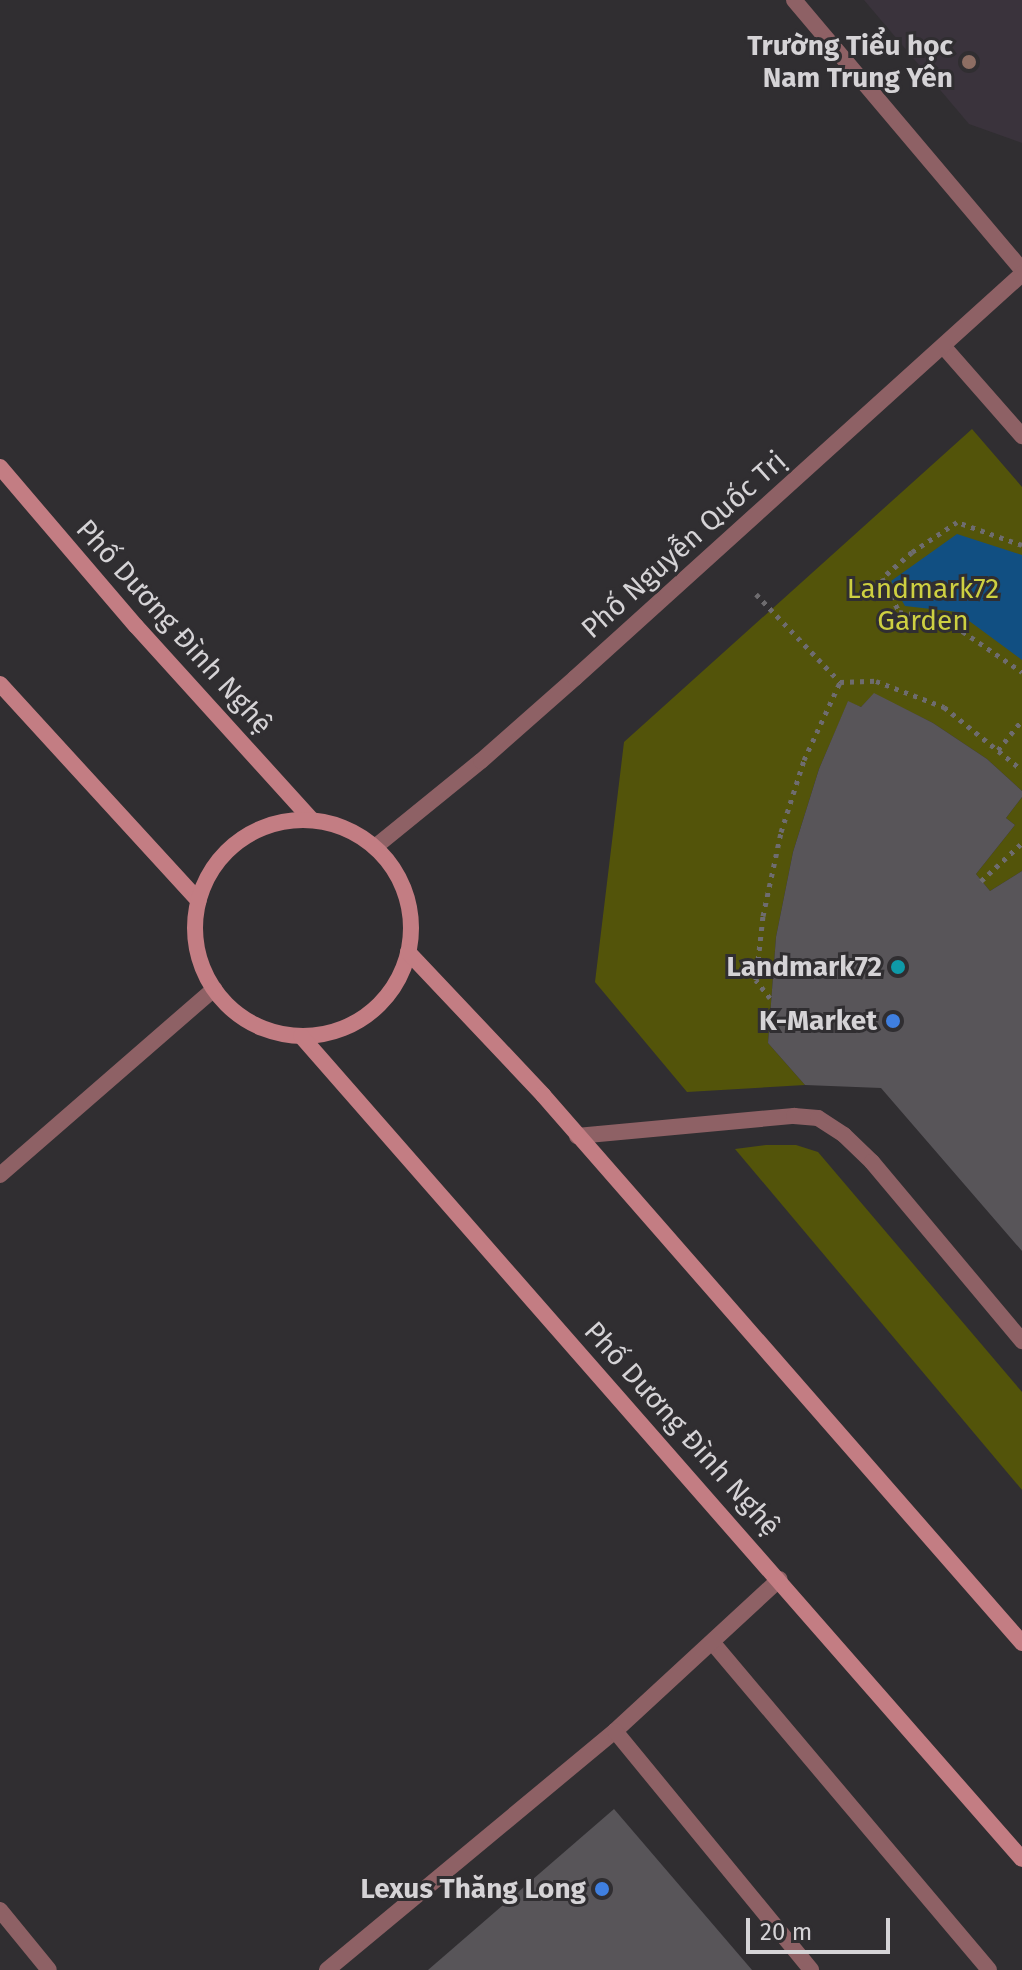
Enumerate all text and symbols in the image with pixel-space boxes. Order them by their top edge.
place label: Trường Tiểu học Nam Trung Yên [747,29,953,95]
marker: Trường Tiểu học Nam Trung Yên [960,53,978,71]
street label: Phố Nguyễn Quốc Trị [575,444,793,646]
street label: Phố Dương Đình Nghệ [69,513,279,741]
park label: Landmark72 Garden [847,572,999,638]
place label: Landmark72 [727,950,882,984]
marker: Landmark72 [889,958,907,976]
place label: K-Market [759,1004,877,1038]
marker: K-Market [884,1012,902,1030]
street label: Phố Dương Đình Nghệ [577,1315,787,1543]
place label: Lexus Thăng Long [361,1872,586,1906]
marker: Lexus Thăng Long [593,1880,611,1898]
scale bar [750,1902,894,1952]
text: 20 m [760,1918,812,1946]

